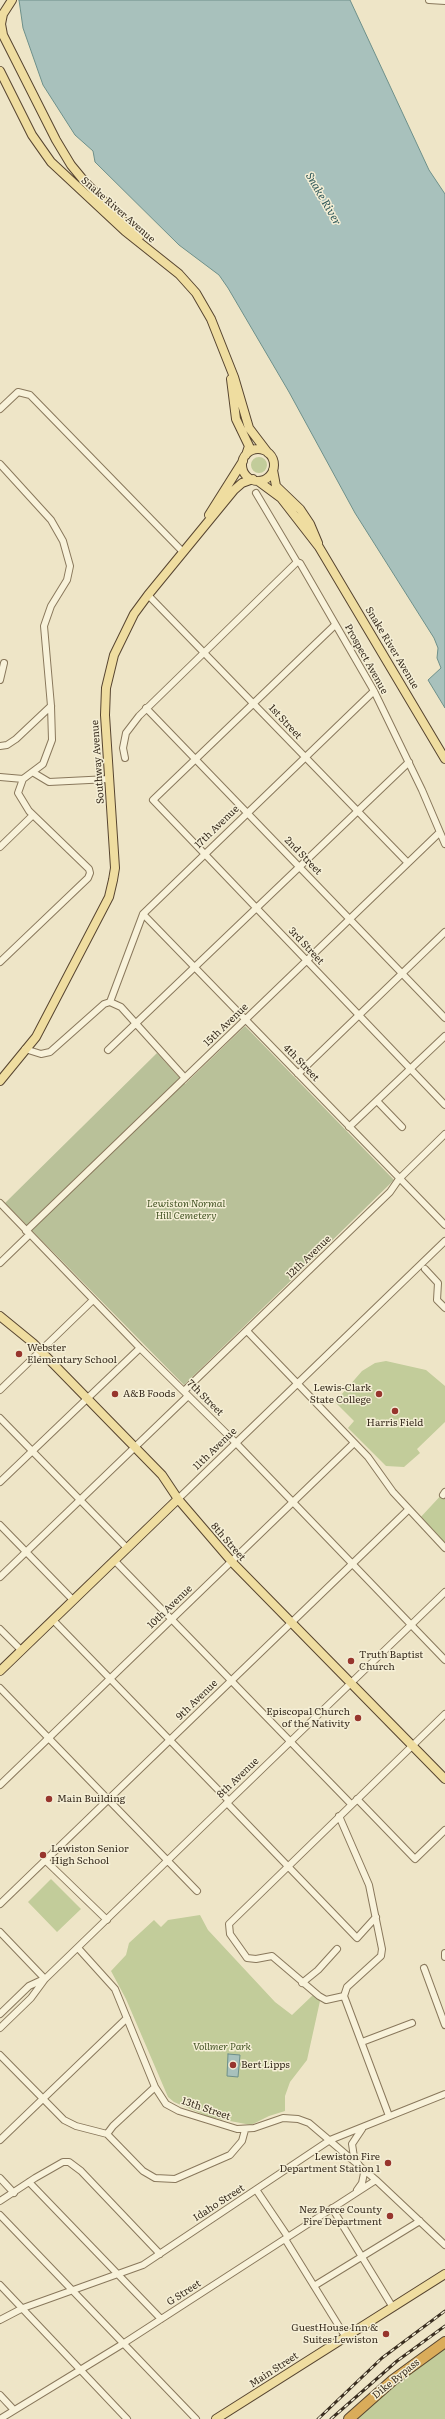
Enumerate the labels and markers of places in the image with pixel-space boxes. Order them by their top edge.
place label: Webster Elementary School [27,1342,117,1366]
marker: Webster Elementary School [14,1349,24,1359]
place label: Lewis-Clark State College [310,1382,371,1406]
place label: A&B Foods [123,1388,175,1400]
marker: A&B Foods [110,1389,120,1399]
marker: Lewis-Clark State College [374,1389,384,1399]
marker: Harris Field [390,1406,400,1416]
place label: Harris Field [367,1417,423,1429]
place label: Truth Baptist Church [359,1649,423,1672]
marker: Truth Baptist Church [346,1656,356,1666]
place label: Episcopal Church of the Nativity [266,1706,350,1730]
marker: Episcopal Church of the Nativity [353,1713,363,1723]
place label: Main Building [57,1793,125,1805]
marker: Main Building [44,1794,54,1804]
place label: Lewiston Senior High School [51,1843,129,1866]
marker: Lewiston Senior High School [38,1850,48,1860]
place label: Bert Lipps [241,2059,290,2071]
marker: Bert Lipps [228,2060,238,2070]
place label: Lewiston Fire Department Station 1 [279,2151,380,2174]
marker: Lewiston Fire Department Station 1 [383,2158,393,2168]
place label: Nez Perce County Fire Department [299,2204,382,2228]
marker: Nez Perce County Fire Department [385,2211,395,2221]
place label: GuestHouse Inn & Suites Lewiston [291,2322,378,2346]
marker: GuestHouse Inn & Suites Lewiston [381,2329,391,2339]

